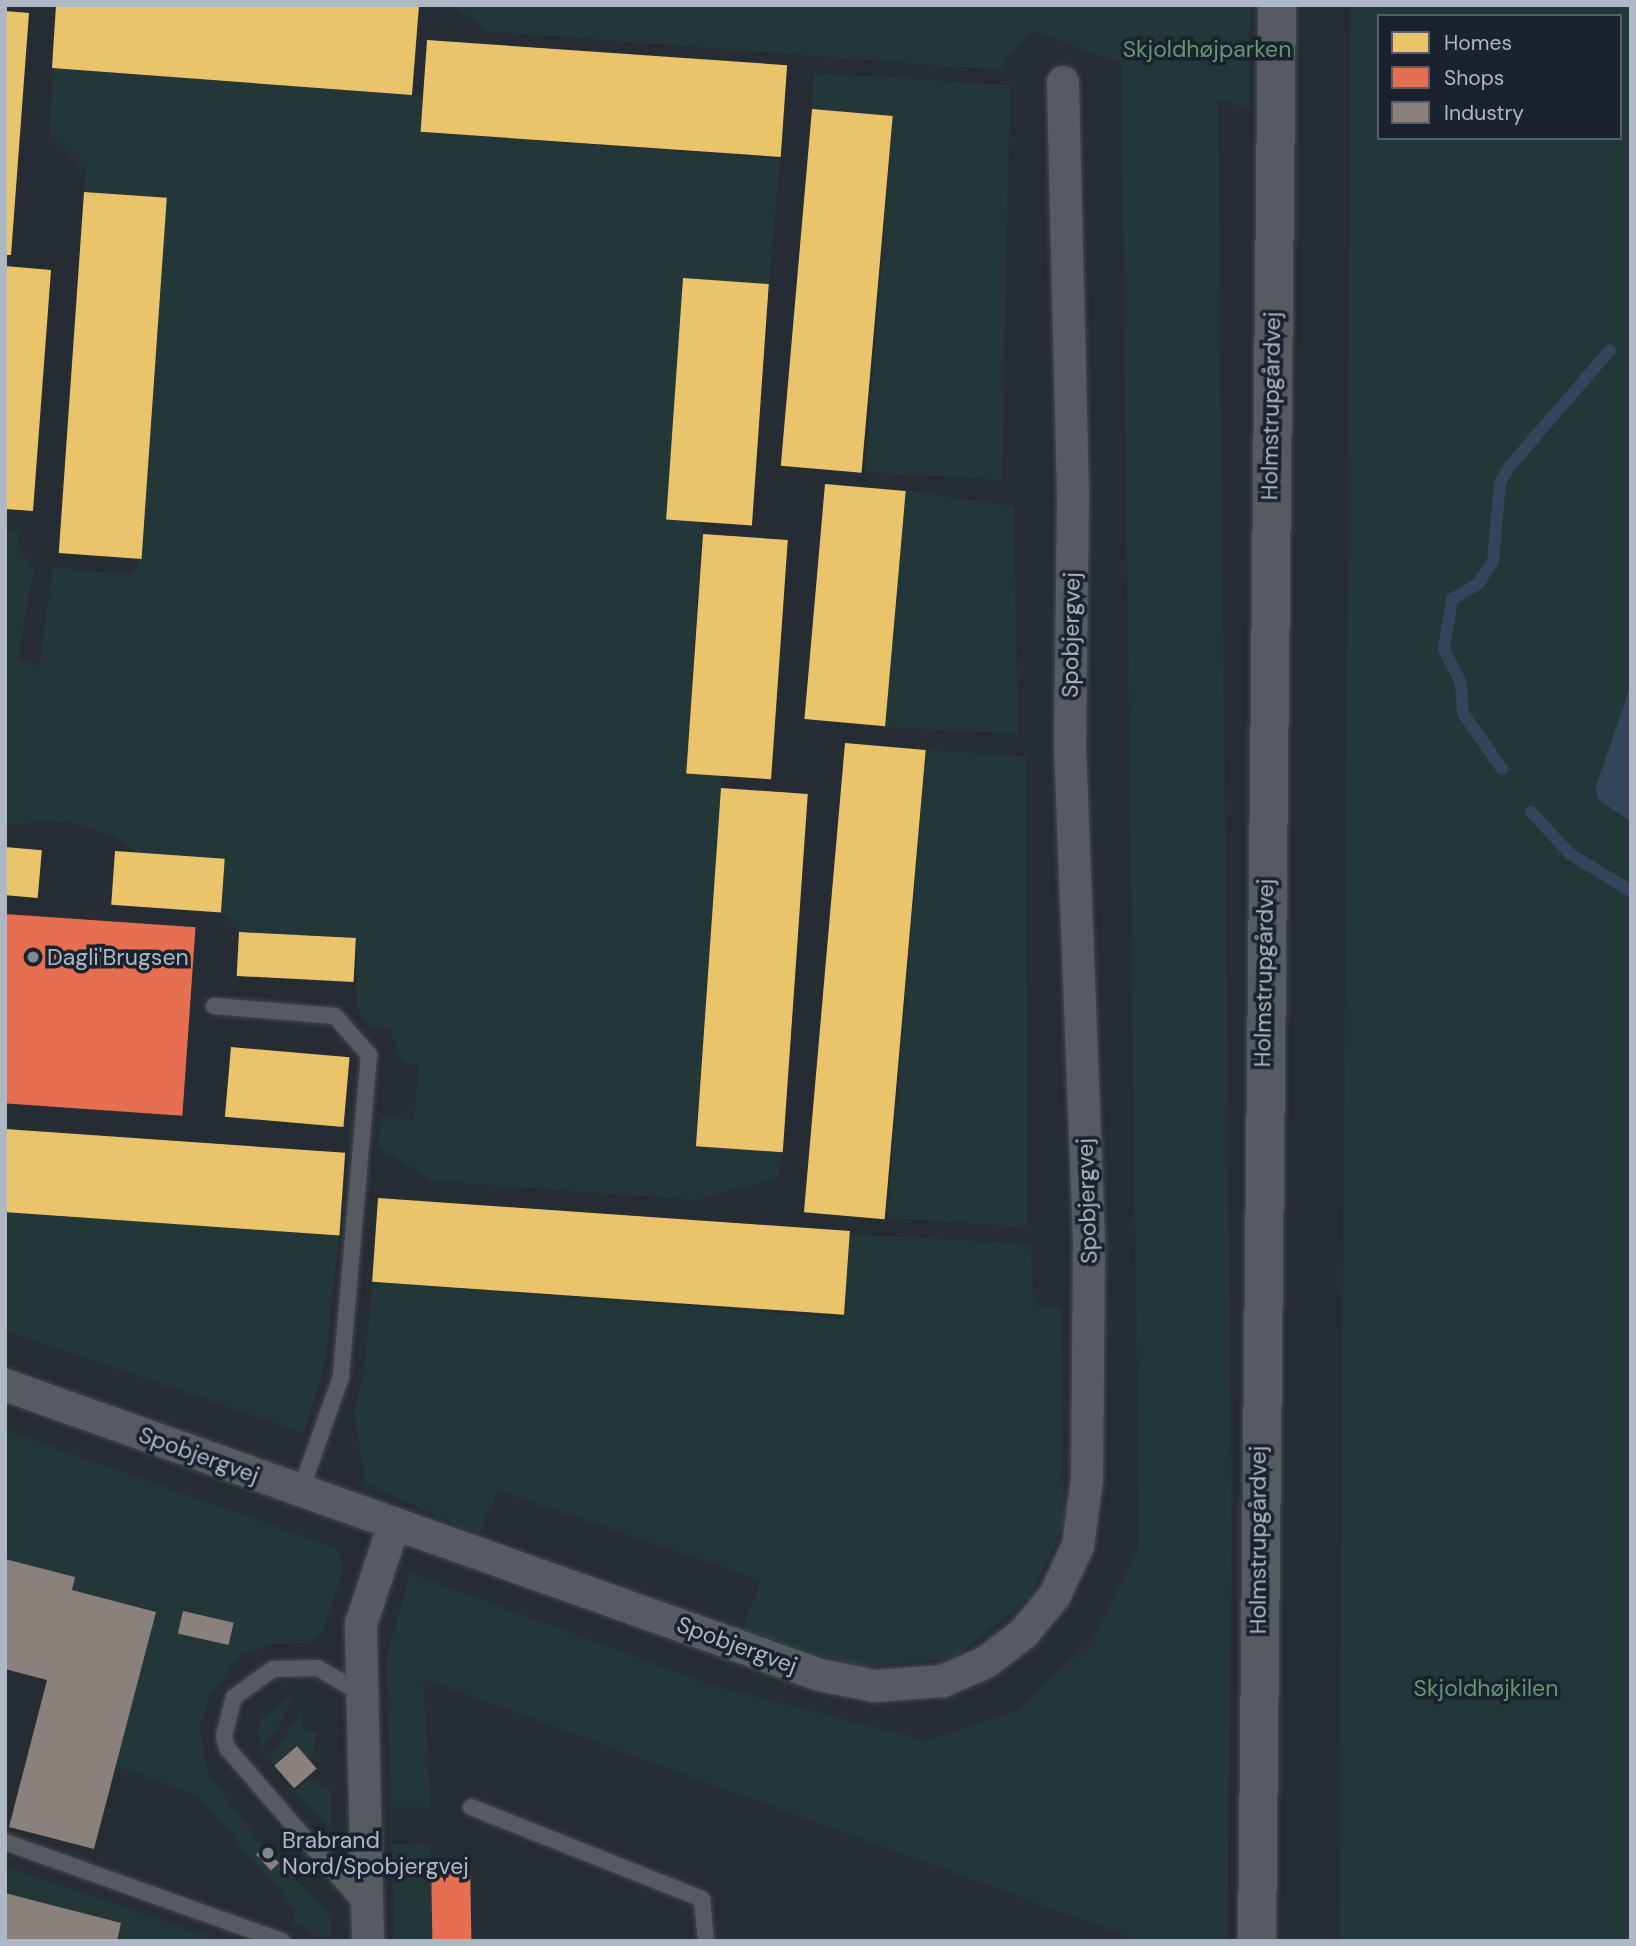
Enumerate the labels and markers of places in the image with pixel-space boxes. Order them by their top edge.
place label: Dagli'Brugsen [47,943,189,971]
marker: Dagli'Brugsen [25,949,41,965]
place label: Brabrand Nord/Spobjergvej [282,1826,469,1880]
marker: Brabrand Nord/Spobjergvej [260,1845,276,1861]

